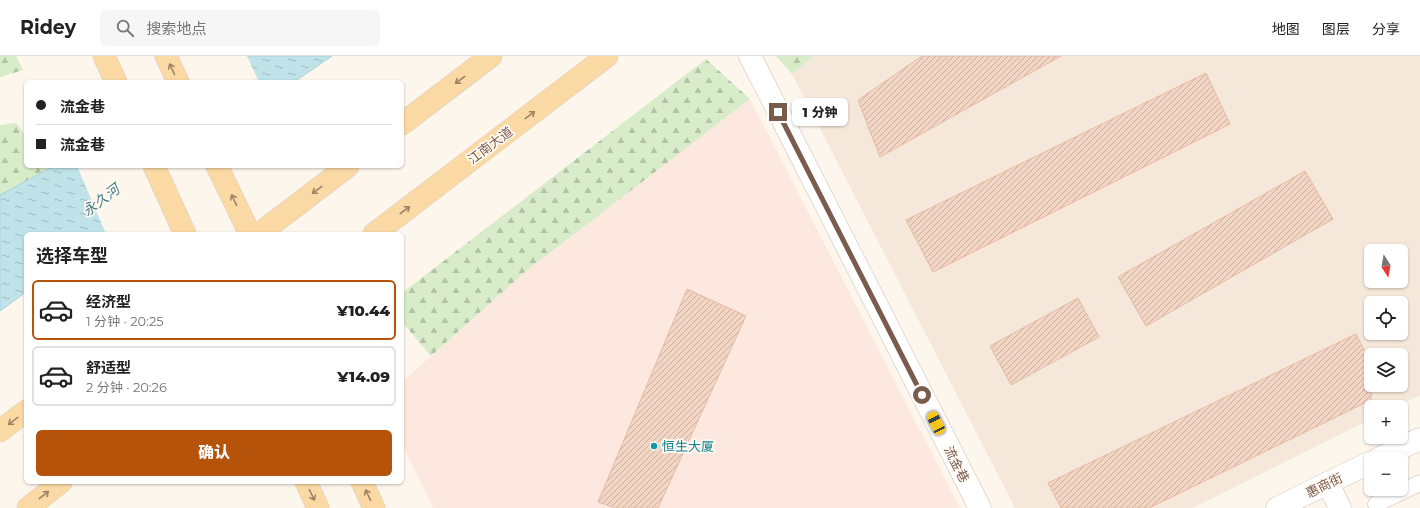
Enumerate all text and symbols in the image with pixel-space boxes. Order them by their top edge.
search box [100,10,380,46]
text: Ridey [20,16,76,39]
icon: search [114,17,136,39]
text: 搜索地点 [146,19,206,38]
text: 地图 [1272,20,1300,38]
text: 图层 [1322,20,1350,38]
text: 分享 [1372,20,1400,38]
one-way arrow [168,63,175,75]
one-way arrow [455,75,466,84]
text: 流金巷 [60,97,105,116]
callout: 1 分钟 [792,98,848,126]
route end [769,103,787,121]
text: 1 分钟 [802,104,838,120]
one-way arrow [525,110,536,119]
street label: 江南大道 [464,123,516,167]
text: 流金巷 [60,135,105,154]
water label: 永久河 [79,178,126,220]
one-way arrow [311,185,322,194]
one-way arrow [230,195,237,207]
one-way arrow [399,206,410,215]
north arrow [1364,244,1408,288]
map controls [1364,244,1408,496]
text: 选择车型 [36,245,108,267]
icon: car [38,292,74,328]
text: 经济型 [86,292,131,311]
button: locate [1364,296,1408,340]
text: ¥10.44 [337,301,390,320]
text: 1 分钟 · 20:25 [86,313,164,329]
button: layers [1364,348,1408,392]
icon: car [38,358,74,394]
text: 舒适型 [86,358,131,377]
text: ¥14.09 [337,367,390,386]
text: 2 分钟 · 20:26 [86,379,167,395]
route start [913,386,931,404]
button: + [1364,400,1408,444]
car [925,410,947,436]
one-way arrow [8,417,19,425]
button: 确认 [36,430,392,476]
place label: 恒生大厦 [662,438,714,454]
marker: 恒生大厦 [649,441,659,451]
street label: 流金巷 [941,443,973,485]
button: − [1364,452,1408,496]
street label: 惠商街 [1303,469,1345,501]
one-way arrow [309,489,316,501]
one-way arrow [364,489,371,501]
one-way arrow [39,491,50,499]

